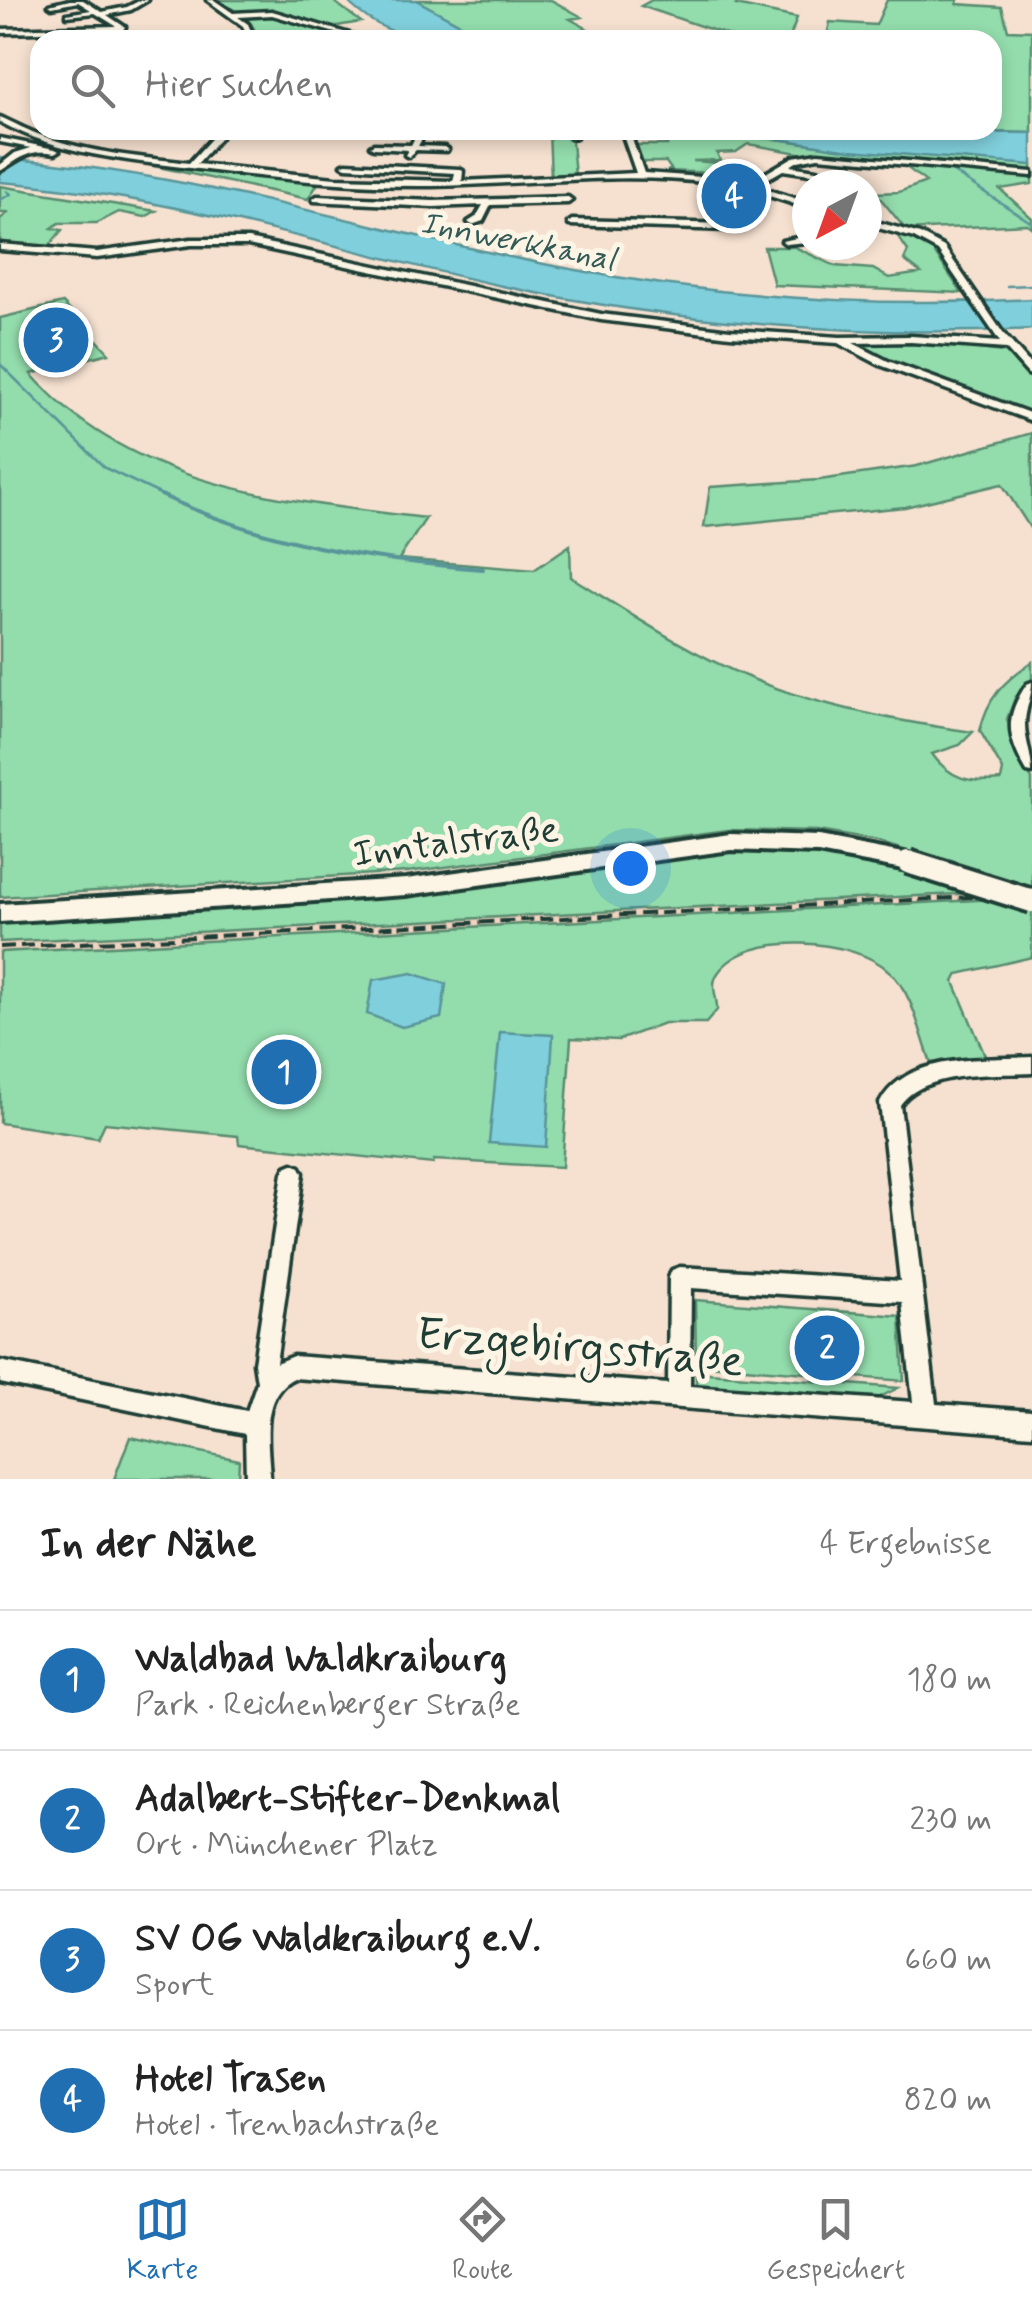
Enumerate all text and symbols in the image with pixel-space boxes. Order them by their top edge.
search box [30,30,1002,140]
icon: search [65,58,120,113]
text: Hier suchen [145,61,333,110]
pin: 4 [702,158,766,234]
north arrow [792,170,882,260]
water label: Innwerkkanal [417,203,622,282]
pin: 3 [23,302,88,378]
street label: Inntalstraße [350,806,562,880]
your location [605,843,656,894]
pin: 1 [252,1034,316,1110]
street label: Erzgebirgsstraße [414,1305,746,1397]
pin: 2 [794,1310,860,1386]
text: In der Nähe [40,1517,257,1572]
text: 4 Ergebnisse [820,1523,992,1565]
text: Waldbad Waldkraiburg [135,1635,507,1684]
text: 1 [65,1659,80,1701]
text: 180 m [907,1659,992,1701]
text: Park · Reichenberger Straße [135,1684,520,1726]
text: Adalbert-Stifter-Denkmal [135,1775,560,1824]
text: 2 [65,1799,80,1841]
text: 230 m [909,1799,992,1841]
text: Ort · Münchener Platz [135,1824,438,1866]
text: SV OG Waldkraiburg e.V. [135,1915,541,1964]
text: 3 [65,1939,80,1981]
text: 660 m [905,1939,992,1981]
text: Sport [135,1964,214,2006]
text: Hotel Trasen [135,2055,326,2104]
text: 4 [63,2079,82,2121]
text: 820 m [904,2079,992,2121]
text: Hotel · Trenbachstraße [135,2104,439,2146]
tab: Karte [127,2192,198,2289]
tab: Route [452,2192,513,2289]
tab: Gespeichert [767,2192,905,2289]

